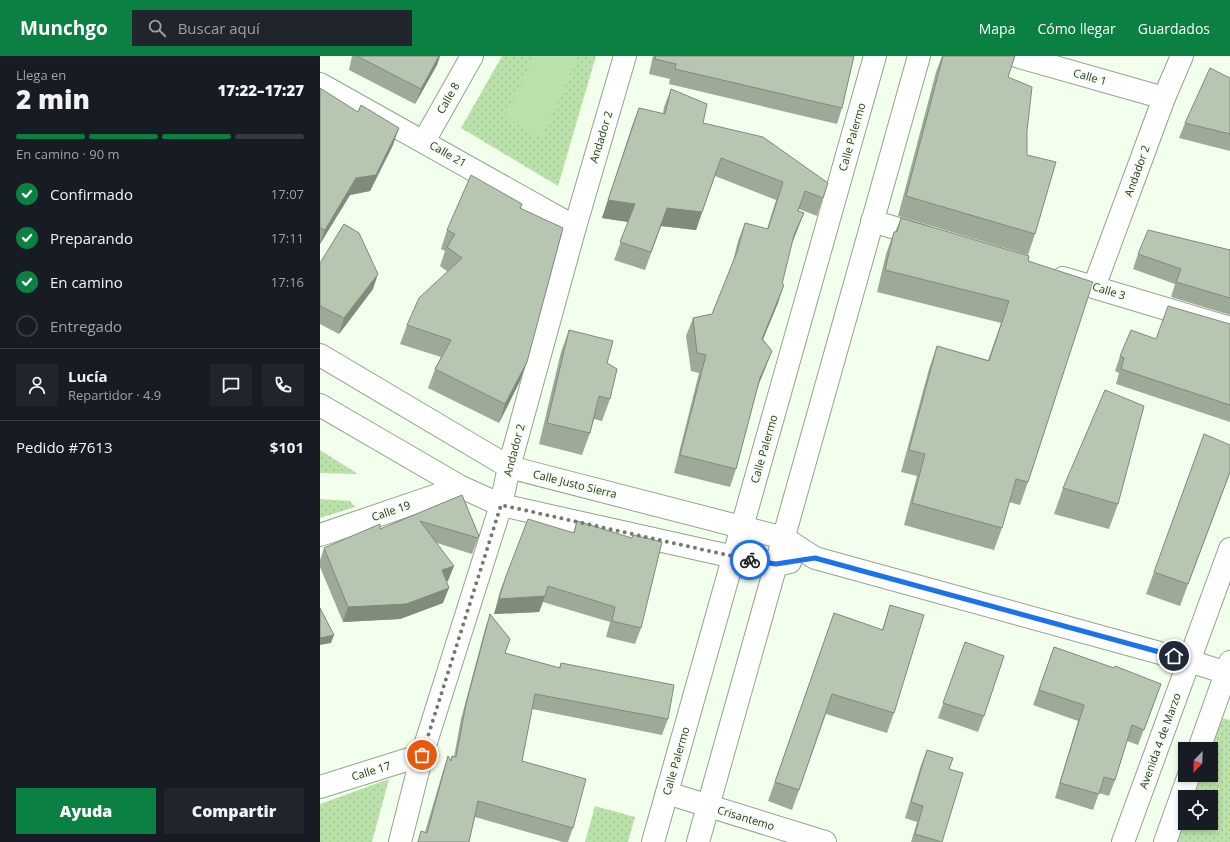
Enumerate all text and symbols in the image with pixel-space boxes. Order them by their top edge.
search box [132,10,412,46]
text: Munchgo [20,15,108,41]
icon: search [146,17,168,39]
text: Buscar aquí [178,18,260,38]
text: Mapa [979,19,1015,38]
text: Cómo llegar [1037,19,1116,38]
text: Guardados [1138,19,1210,38]
street label: Calle 1 [1072,65,1109,88]
text: Llega en [16,66,66,84]
street label: Calle 8 [433,79,463,116]
text: 17:22–17:27 [218,80,304,100]
text: 2 min [16,81,90,117]
street label: Calle Palermo [835,100,869,173]
street label: Andador 2 [586,109,616,165]
street label: Calle 21 [427,137,469,170]
street label: Andador 2 [1120,143,1153,199]
text: En camino · 90 m [16,145,120,163]
icon: check [16,183,38,205]
text: Confirmado [50,184,133,204]
text: 17:07 [271,185,304,203]
icon: check [16,227,38,249]
text: Preparando [50,228,133,248]
text: 17:11 [271,229,304,247]
icon: check [16,271,38,293]
text: En camino [50,272,123,292]
text: 17:16 [271,273,304,291]
street label: Calle 3 [1091,278,1128,303]
text: Entregado [50,316,122,336]
button: person [16,364,58,406]
button: chat [210,364,252,406]
button: phone [262,364,304,406]
text: Lucía [68,366,108,386]
text: Repartidor · 4.9 [68,386,161,404]
street label: Calle Palermo [747,412,781,485]
street label: Andador 2 [499,422,528,478]
text: Pedido #7613 [16,437,113,457]
text: $101 [270,437,304,457]
street label: Calle Justo Sierra [532,466,619,501]
street label: Calle 19 [369,497,412,524]
courier [730,540,770,580]
icon: bike [739,549,761,571]
pin [1157,639,1191,673]
icon: home [1163,645,1185,667]
street label: Avenida 4 de Marzo [1135,690,1184,791]
street label: Calle Palermo [659,724,693,797]
pin [405,738,439,772]
north arrow [1178,742,1218,782]
map controls [1178,742,1218,830]
icon: bag [411,744,433,766]
street label: Calle 17 [349,757,392,784]
button: Ayuda [16,788,156,834]
button: Compartir [164,788,304,834]
button: locate [1178,790,1218,830]
street label: Crisantemo [716,802,777,833]

